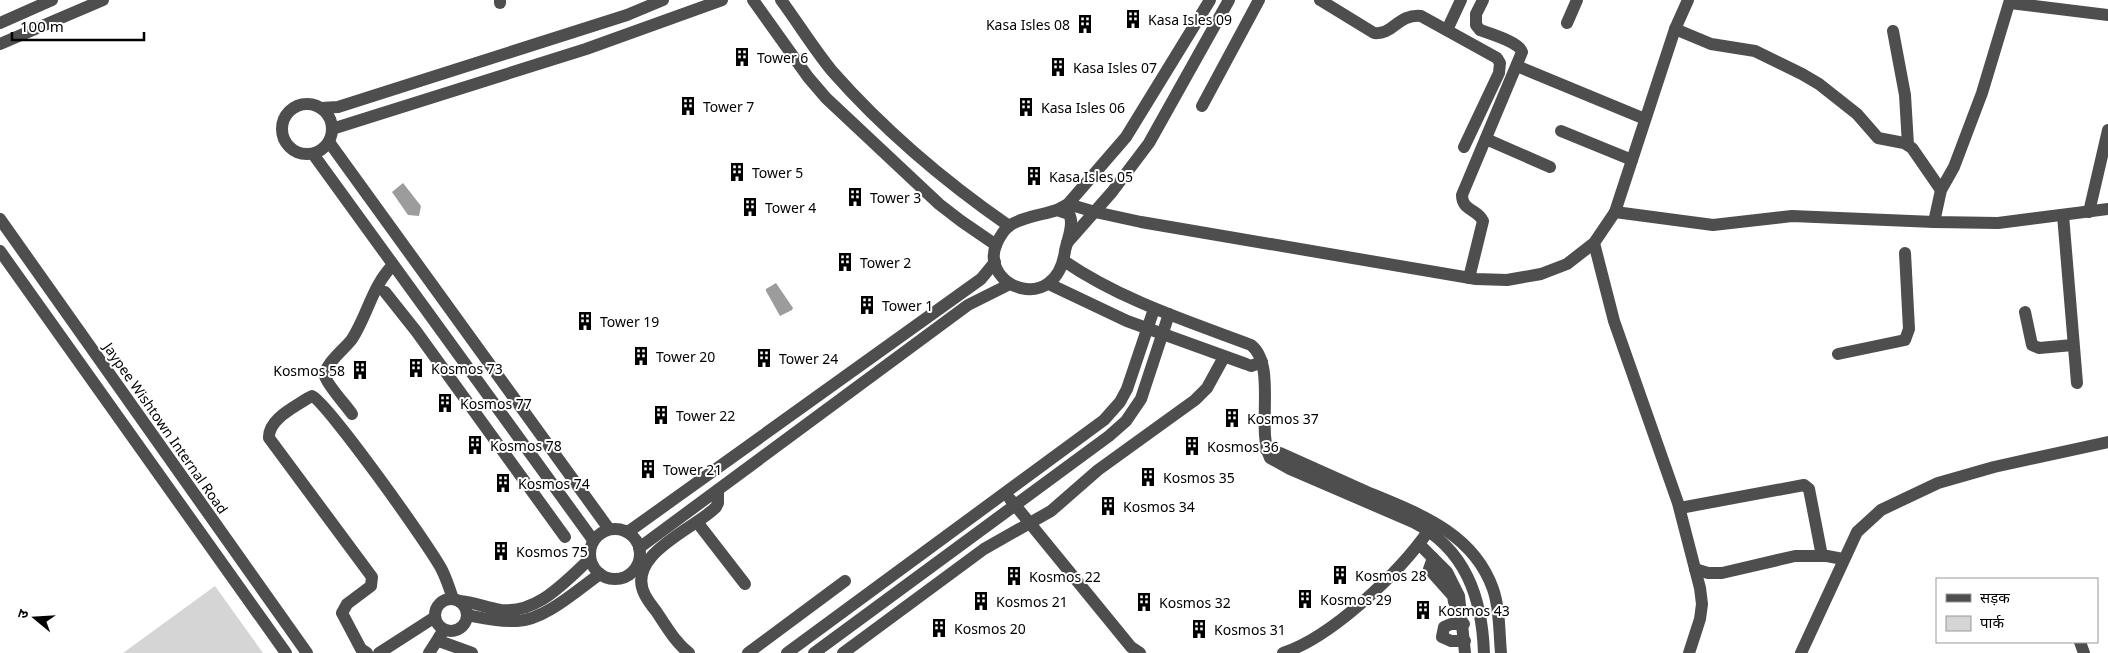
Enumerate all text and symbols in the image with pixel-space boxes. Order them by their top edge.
building icon: Kasa Isles 09 [1122,8,1144,30]
scale bar [12,10,145,42]
place label: Kasa Isles 09 [1148,10,1232,29]
building icon: Kasa Isles 08 [1074,13,1096,35]
place label: Kasa Isles 08 [986,15,1070,34]
text: 100 m [20,16,64,36]
building icon: Tower 6 [731,46,753,68]
place label: Tower 6 [757,48,808,67]
building icon: Kasa Isles 07 [1047,56,1069,78]
place label: Kasa Isles 07 [1073,58,1157,77]
building icon: Tower 7 [677,95,699,117]
building icon: Kasa Isles 06 [1015,96,1037,118]
place label: Tower 7 [703,97,754,116]
place label: Kasa Isles 06 [1041,98,1125,117]
building icon: Tower 5 [726,161,748,183]
place label: Tower 5 [752,163,803,182]
building icon: Kasa Isles 05 [1023,165,1045,187]
place label: Kasa Isles 05 [1049,167,1133,186]
building icon: Tower 3 [844,186,866,208]
place label: Tower 3 [870,188,921,207]
building icon: Tower 4 [739,196,761,218]
place label: Tower 4 [765,198,816,217]
building icon: Tower 2 [834,251,856,273]
place label: Tower 2 [860,253,911,272]
building icon: Tower 1 [856,294,878,316]
place label: Tower 1 [882,296,933,315]
building icon: Tower 19 [574,310,596,332]
place label: Tower 19 [600,312,659,331]
street label: Jaypee Wishtown Internal Road [98,337,233,517]
building icon: Tower 20 [630,345,652,367]
place label: Tower 20 [656,347,715,366]
building icon: Tower 24 [753,347,775,369]
place label: Tower 24 [779,349,838,368]
building icon: Kosmos 73 [405,357,427,379]
building icon: Kosmos 58 [349,359,371,381]
place label: Kosmos 73 [431,359,503,378]
place label: Kosmos 58 [273,361,345,380]
building icon: Kosmos 77 [434,392,456,414]
place label: Kosmos 77 [460,394,532,413]
building icon: Tower 22 [650,404,672,426]
place label: Tower 22 [676,406,735,425]
building icon: Kosmos 37 [1221,407,1243,429]
place label: Kosmos 37 [1247,409,1319,428]
building icon: Kosmos 78 [464,434,486,456]
building icon: Kosmos 36 [1181,435,1203,457]
place label: Kosmos 78 [490,436,562,455]
place label: Kosmos 36 [1207,437,1279,456]
building icon: Tower 21 [637,458,659,480]
place label: Tower 21 [663,460,722,479]
building icon: Kosmos 35 [1137,466,1159,488]
place label: Kosmos 35 [1163,468,1235,487]
building icon: Kosmos 74 [492,472,514,494]
place label: Kosmos 74 [518,474,590,493]
building icon: Kosmos 34 [1097,495,1119,517]
place label: Kosmos 34 [1123,497,1195,516]
building icon: Kosmos 75 [490,540,512,562]
place label: Kosmos 75 [516,542,588,561]
building icon: Kosmos 28 [1329,564,1351,586]
building icon: Kosmos 22 [1003,565,1025,587]
place label: Kosmos 28 [1355,566,1427,585]
place label: Kosmos 22 [1029,567,1101,586]
legend [1936,578,2098,643]
text: सड़क [1980,587,2010,607]
building icon: Kosmos 29 [1294,588,1316,610]
building icon: Kosmos 21 [970,590,992,612]
place label: Kosmos 29 [1320,590,1392,609]
building icon: Kosmos 32 [1133,591,1155,613]
place label: Kosmos 21 [996,592,1068,611]
north arrow [10,593,60,643]
place label: Kosmos 32 [1159,593,1231,612]
building icon: Kosmos 43 [1412,599,1434,621]
place label: Kosmos 43 [1438,601,1510,620]
text: उ [12,606,33,621]
text: पार्क [1980,612,2004,632]
building icon: Kosmos 20 [928,617,950,639]
building icon: Kosmos 31 [1188,618,1210,640]
place label: Kosmos 20 [954,619,1026,638]
place label: Kosmos 31 [1214,620,1286,639]

